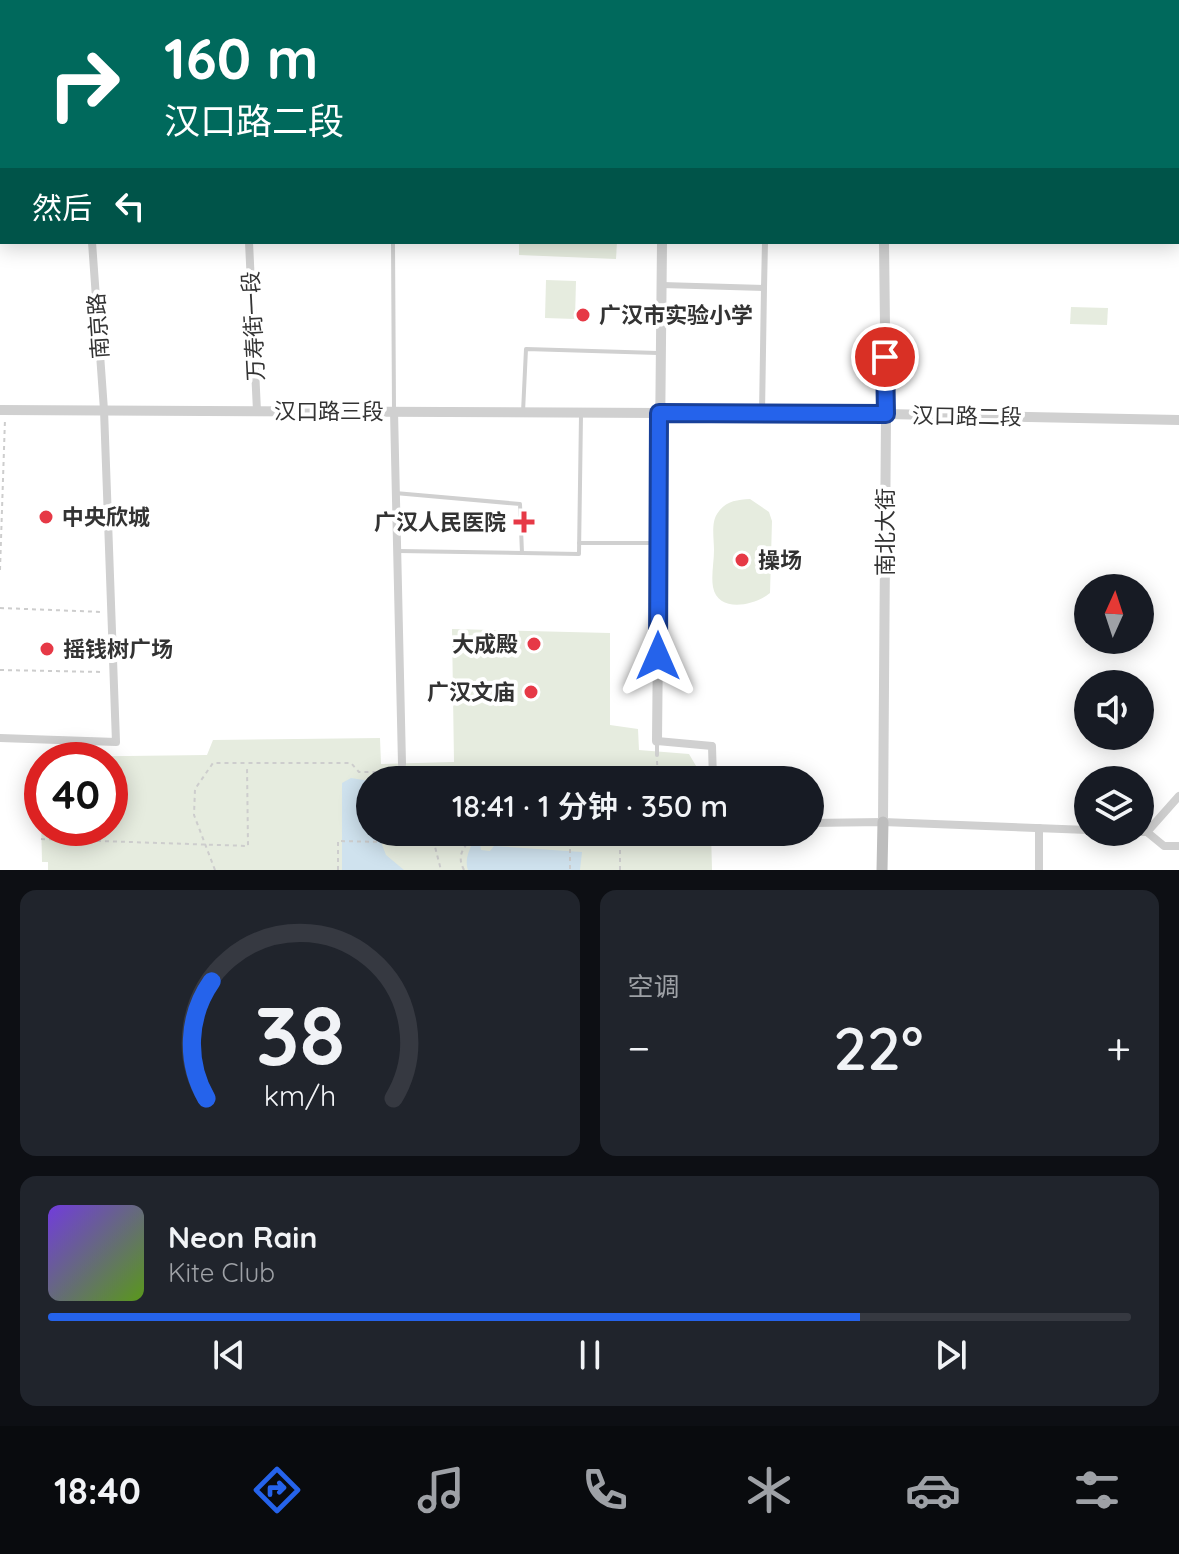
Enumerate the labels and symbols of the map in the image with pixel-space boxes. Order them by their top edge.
street label: 万寿街一段 [236,270,270,382]
street label: 南京路 [82,292,114,360]
place label: 广汉市实验小学 [599,301,753,329]
marker: 广汉市实验小学 [574,306,592,324]
pin [851,323,919,391]
street label: 汉口路三段 [274,397,384,425]
street label: 汉口路二段 [912,401,1022,431]
street label: 南北大街 [871,488,899,576]
place label: 中央欣城 [62,503,150,531]
marker: 中央欣城 [37,508,55,526]
place label: 广汉人民医院 [374,508,506,536]
marker: 广汉人民医院 [513,511,535,533]
place label: 操场 [758,546,802,574]
marker: 操场 [733,551,751,569]
north arrow [1074,574,1154,654]
position arrow [616,614,700,698]
place label: 大成殿 [452,630,518,658]
place label: 摇钱树广场 [63,635,173,663]
marker: 大成殿 [525,635,543,653]
marker: 摇钱树广场 [38,640,56,658]
place label: 广汉文庙 [427,678,515,706]
marker: 广汉文庙 [522,683,540,701]
speed limit sign: 40 [24,742,128,846]

